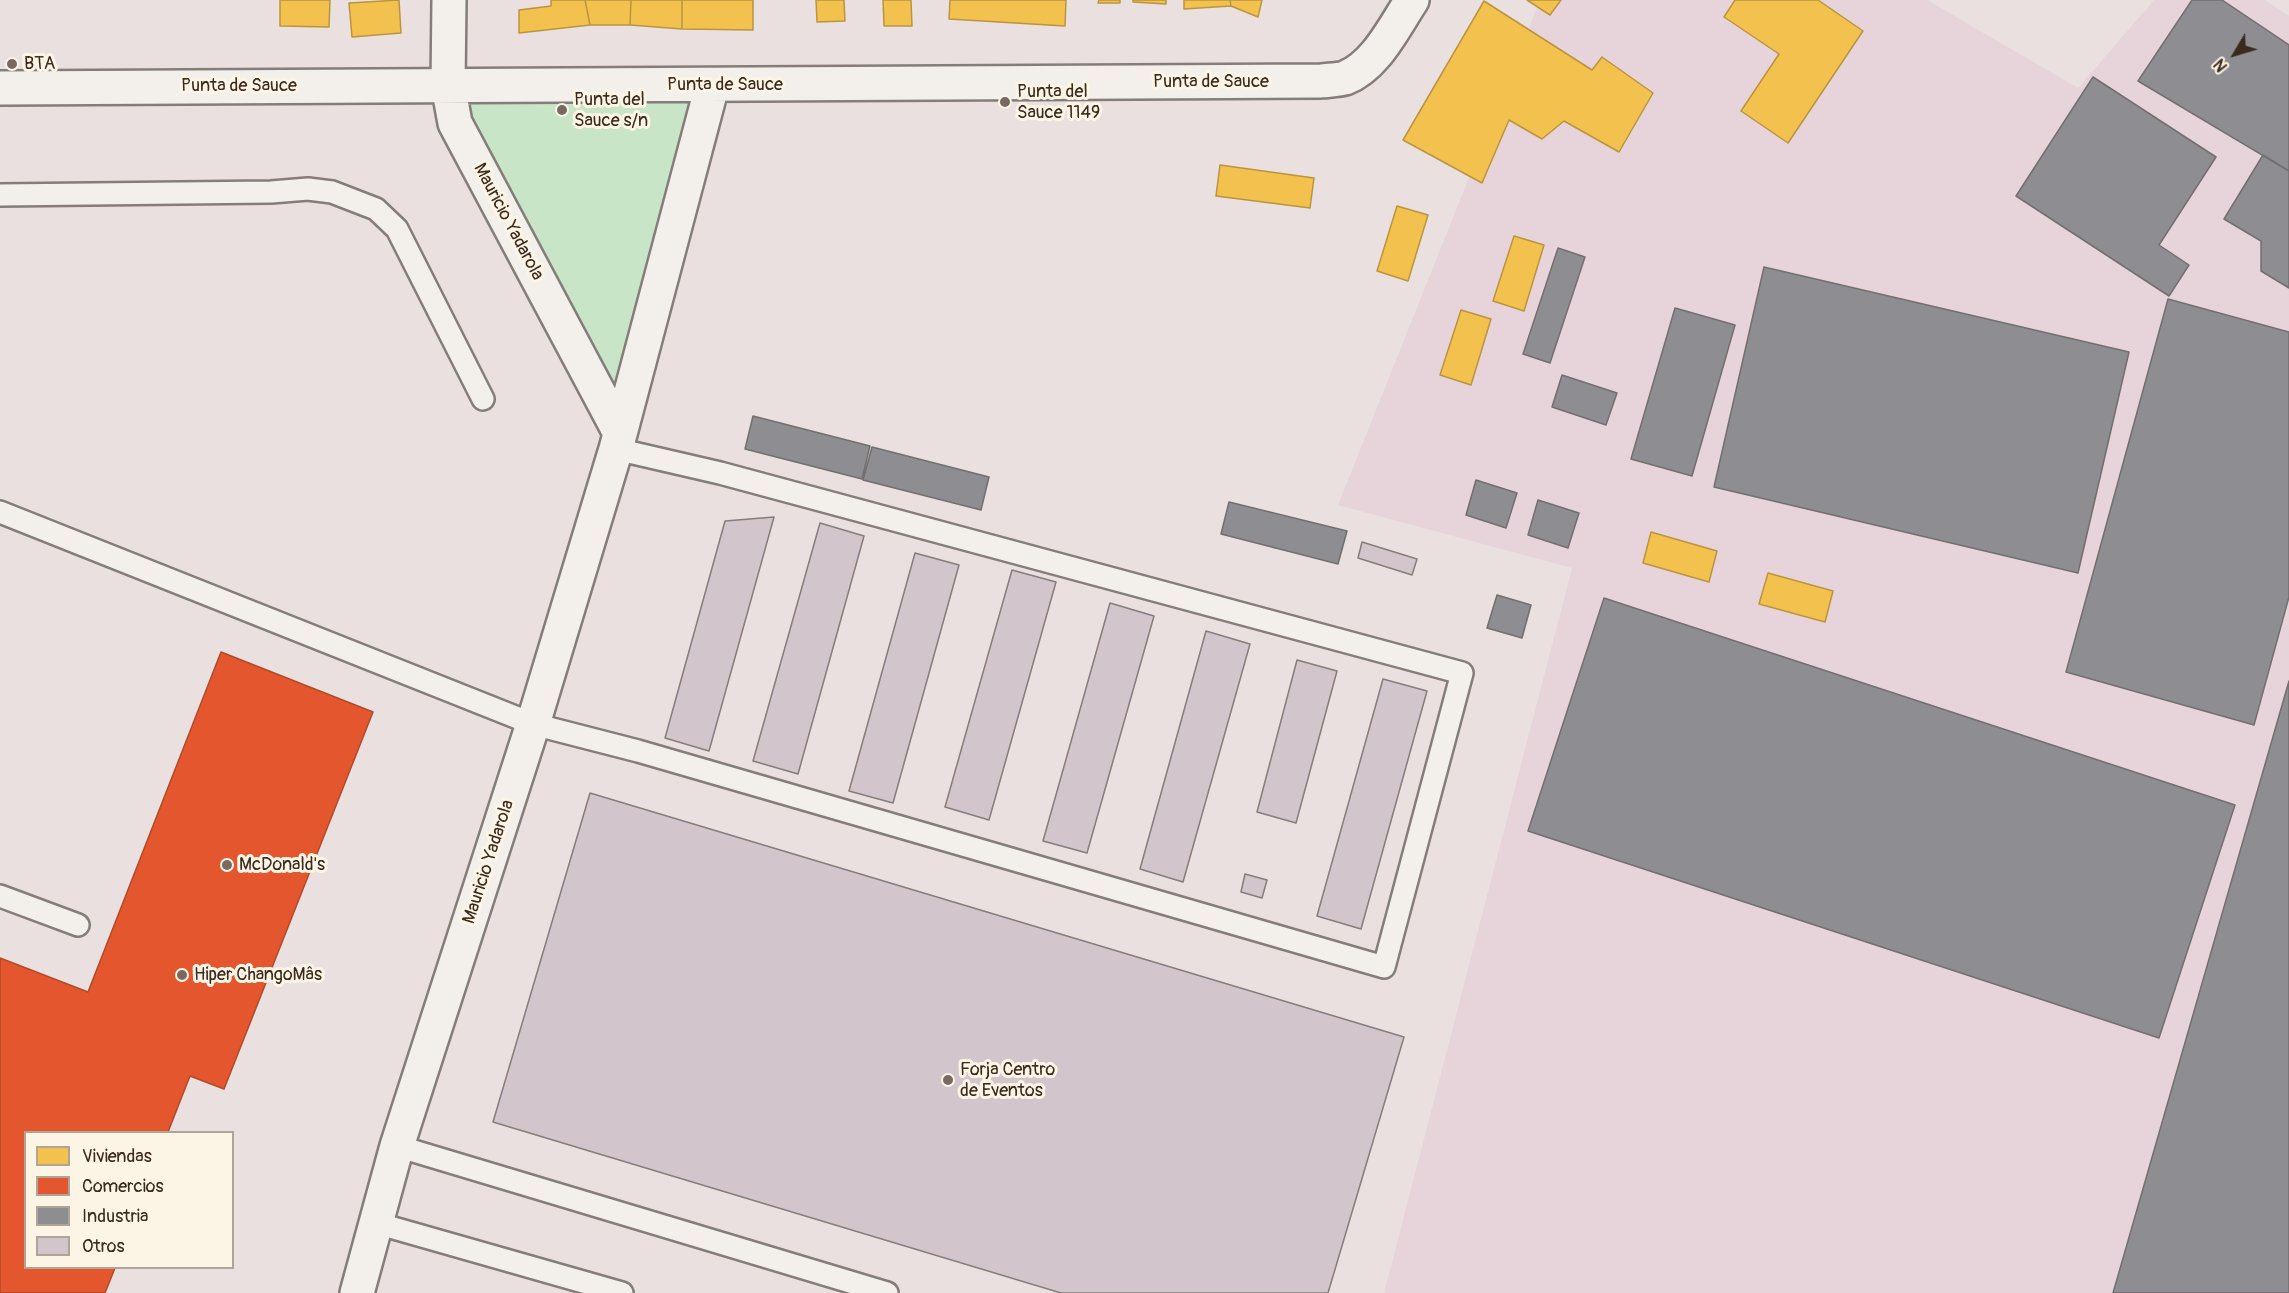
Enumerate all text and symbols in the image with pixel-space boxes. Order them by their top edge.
north arrow [2205,24,2265,84]
place label: BTA [24,53,55,75]
text: N [2210,55,2232,76]
marker: BTA [5,57,19,71]
street label: Punta de Sauce [1153,71,1269,93]
street label: Punta de Sauce [667,74,783,96]
street label: Punta de Sauce [181,75,297,97]
place label: Punta del Sauce 1149 [1017,81,1100,124]
place label: Punta del Sauce s/n [574,89,648,132]
marker: Punta del Sauce 1149 [998,95,1012,109]
marker: Punta del Sauce s/n [555,103,569,117]
street label: Mauricio Yadarola [468,160,548,284]
street label: Mauricio Yadarola [459,797,519,927]
place label: McDonald's [239,854,325,876]
marker: McDonald's [220,858,234,872]
place label: Hiper ChangoMâs [194,964,322,986]
marker: Hiper ChangoMâs [175,968,189,982]
place label: Forja Centro de Eventos [960,1059,1055,1102]
marker: Forja Centro de Eventos [941,1073,955,1087]
legend [24,1131,234,1269]
text: Viviendas [82,1145,152,1168]
text: Comercios [82,1175,164,1198]
text: Industria [82,1205,148,1228]
text: Otros [82,1235,124,1258]

